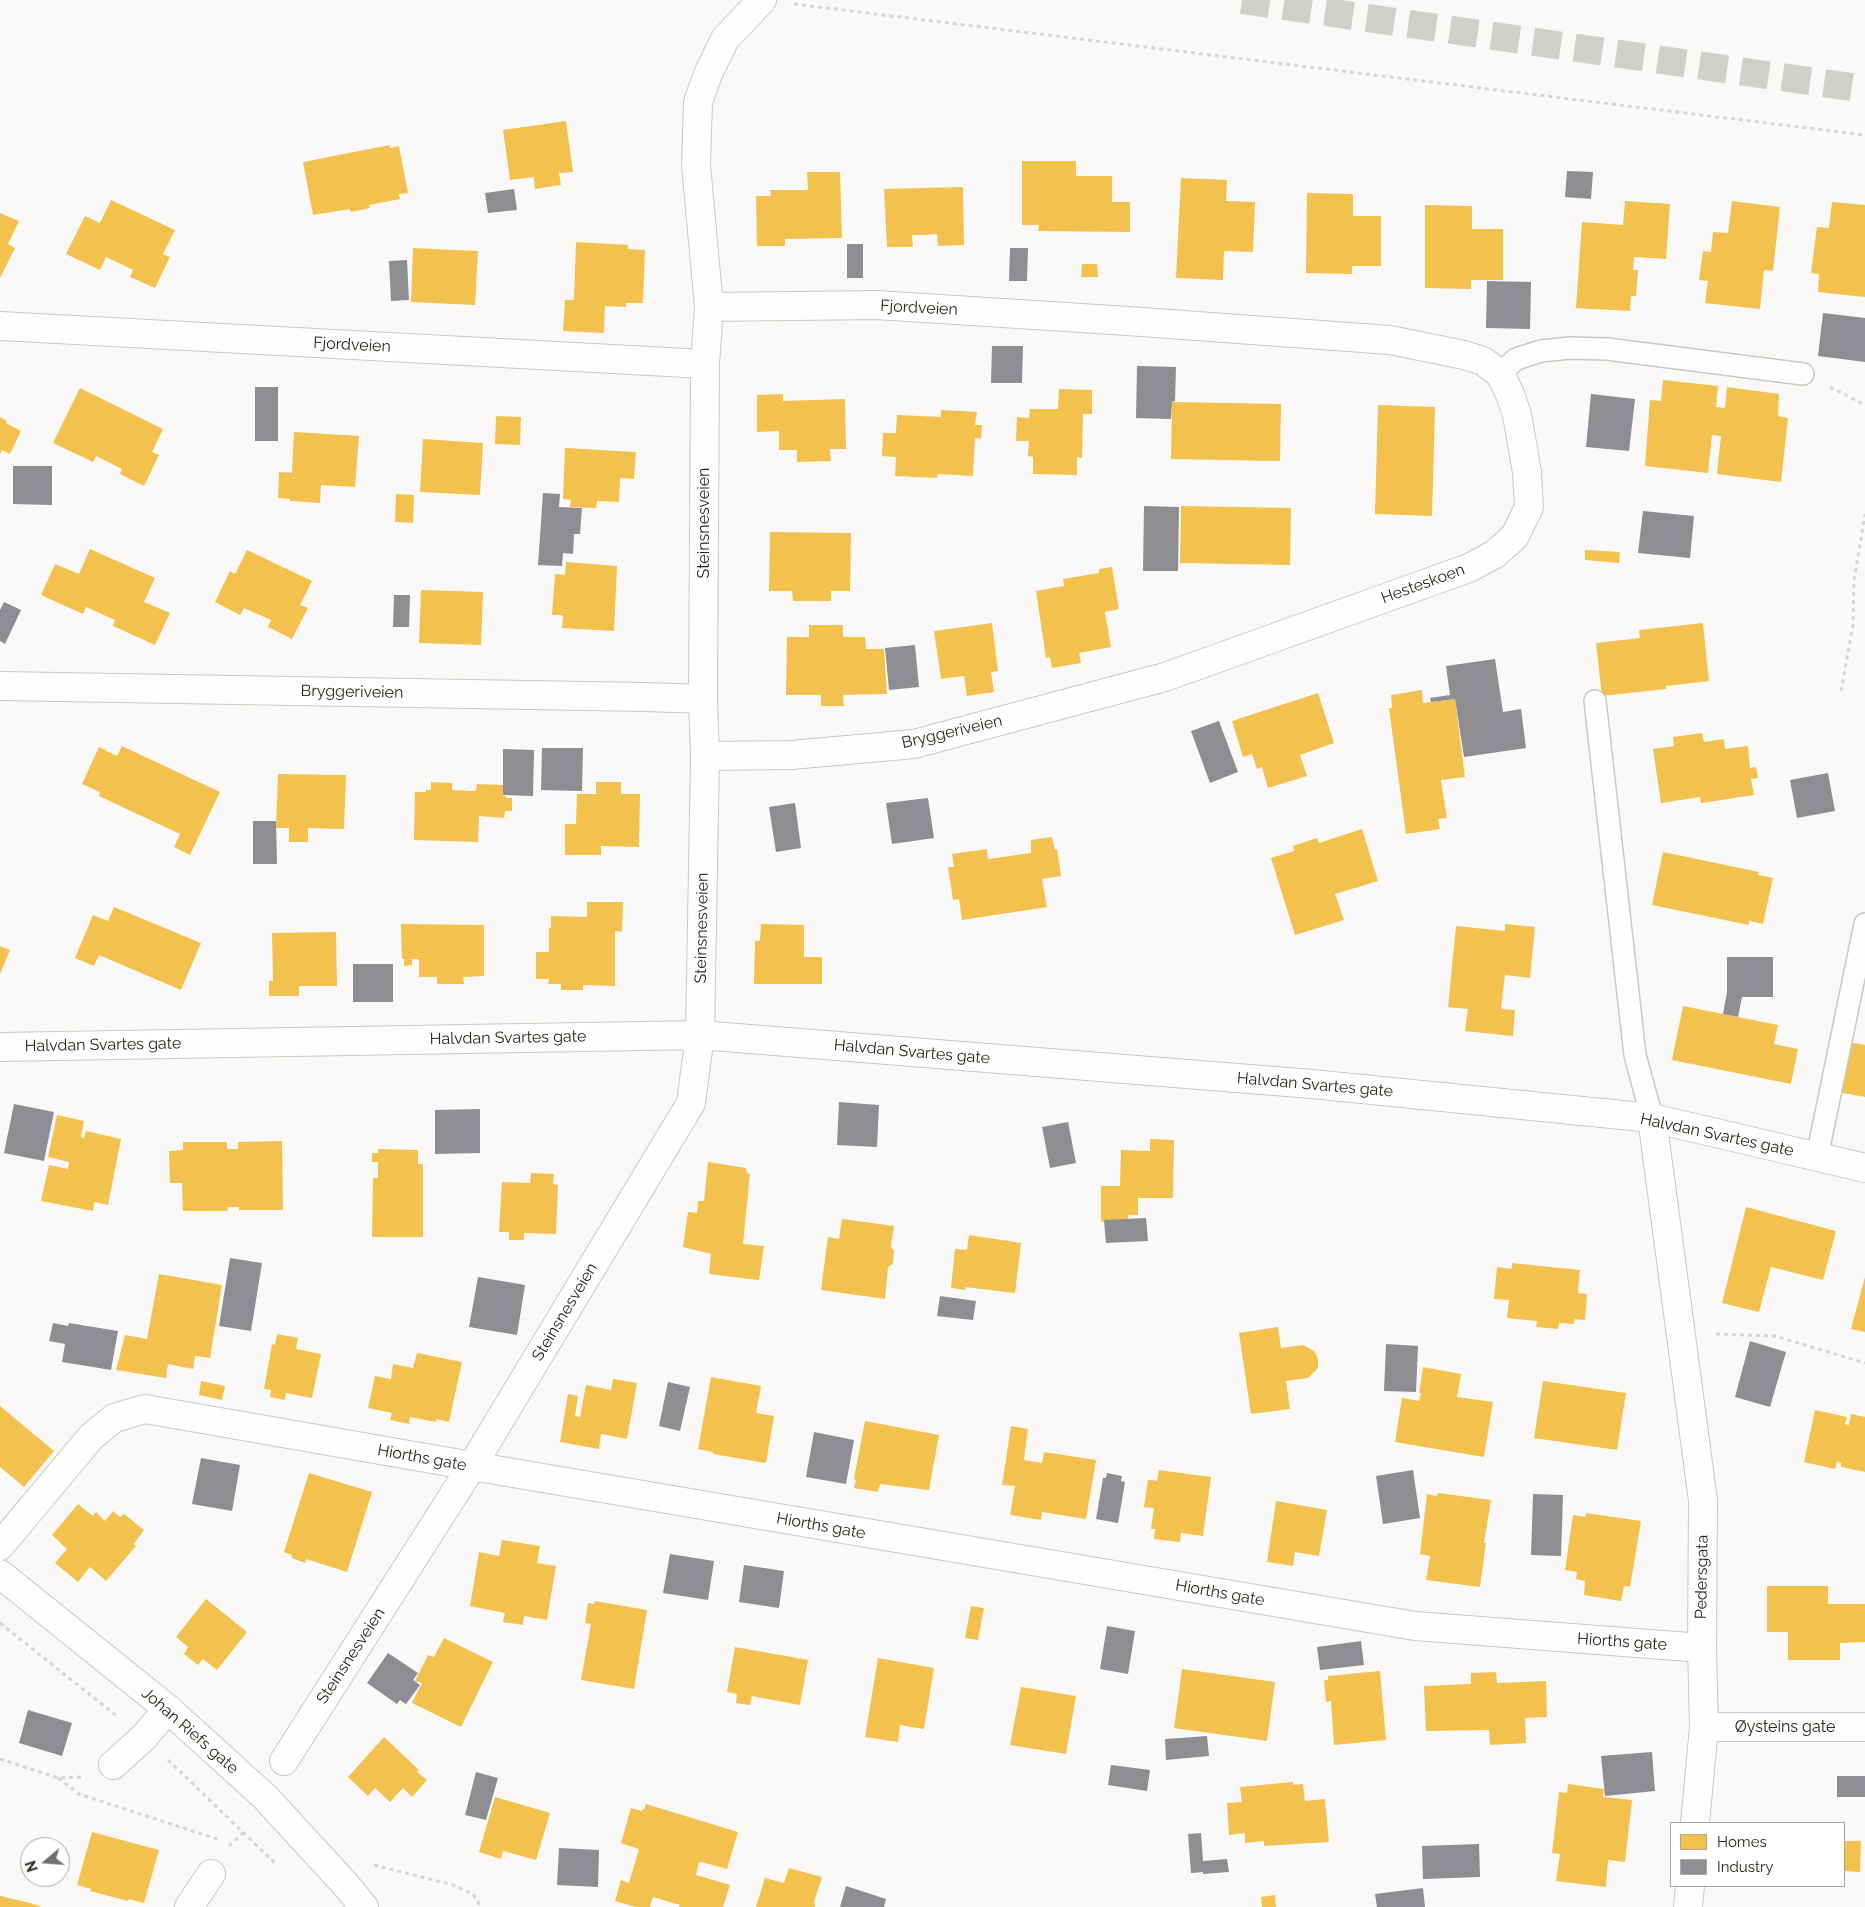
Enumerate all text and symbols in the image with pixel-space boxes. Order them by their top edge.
street label: Fjordveien [880,296,958,320]
street label: Fjordveien [313,333,391,357]
street label: Steinsnesveien [694,468,714,578]
street label: Hesteskoen [1379,560,1467,608]
street label: Bryggeriveien [300,682,404,702]
street label: Bryggeriveien [900,711,1004,753]
street label: Steinsnesveien [691,872,713,984]
street label: Halvdan Svartes gate [430,1027,586,1049]
street label: Halvdan Svartes gate [25,1034,181,1056]
street label: Halvdan Svartes gate [833,1036,991,1068]
street label: Halvdan Svartes gate [1236,1069,1394,1101]
street label: Halvdan Svartes gate [1638,1109,1796,1161]
street label: Steinsnesveien [528,1260,602,1364]
street label: Hiorths gate [376,1441,468,1475]
street label: Hiorths gate [775,1509,867,1543]
street label: Pedersgata [1692,1535,1712,1619]
street label: Hiorths gate [1174,1576,1266,1610]
street label: Steinsnesveien [313,1604,389,1708]
street label: Hiorths gate [1576,1629,1668,1655]
street label: Johan Riefs gate [138,1684,242,1778]
street label: Øysteins gate [1735,1717,1835,1737]
legend [1670,1822,1845,1887]
text: Homes [1717,1833,1767,1851]
north arrow [20,1837,70,1887]
text: Industry [1717,1858,1773,1876]
text: N [22,1859,41,1874]

